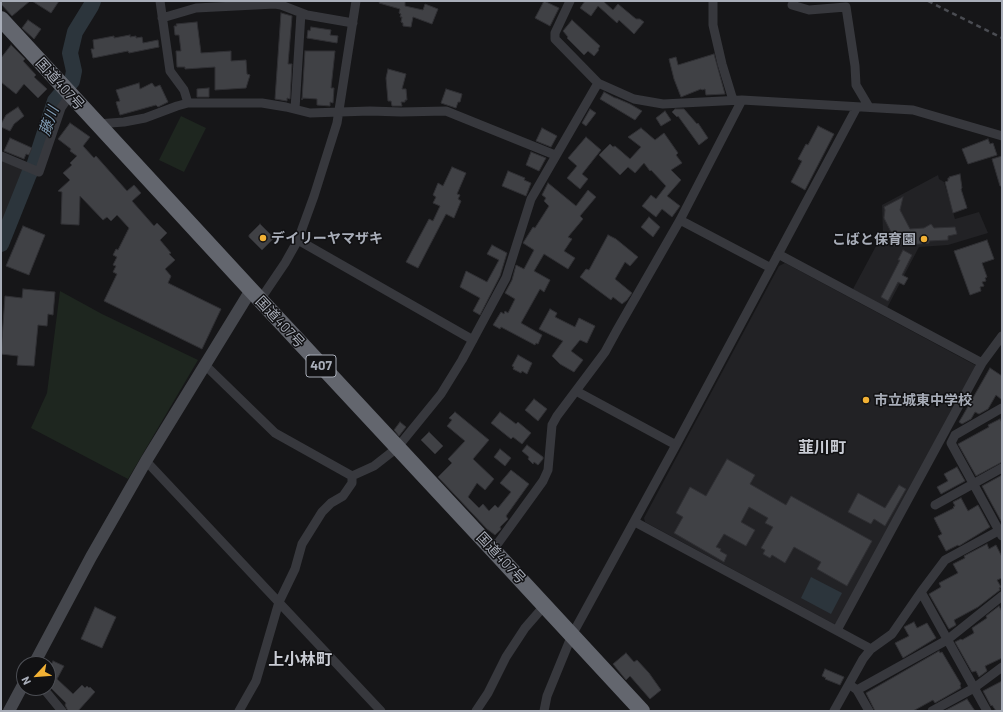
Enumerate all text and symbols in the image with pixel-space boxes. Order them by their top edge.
street label: 国道407号 [32,55,88,113]
water label: 藤川 [36,104,62,138]
place label: デイリーヤマザキ [271,230,383,246]
place label: こばと保育園 [832,231,916,247]
marker: デイリーヤマザキ [258,233,268,243]
marker: こばと保育園 [919,234,929,244]
street label: 国道407号 [252,293,308,351]
road number: 407 [306,355,336,377]
place label: 市立城東中学校 [874,392,972,408]
marker: 市立城東中学校 [861,395,871,405]
district label: 韮川町 [798,438,846,458]
street label: 国道407号 [473,529,529,587]
district label: 上小林町 [268,650,332,670]
north arrow [16,656,56,696]
text: N [18,675,33,687]

